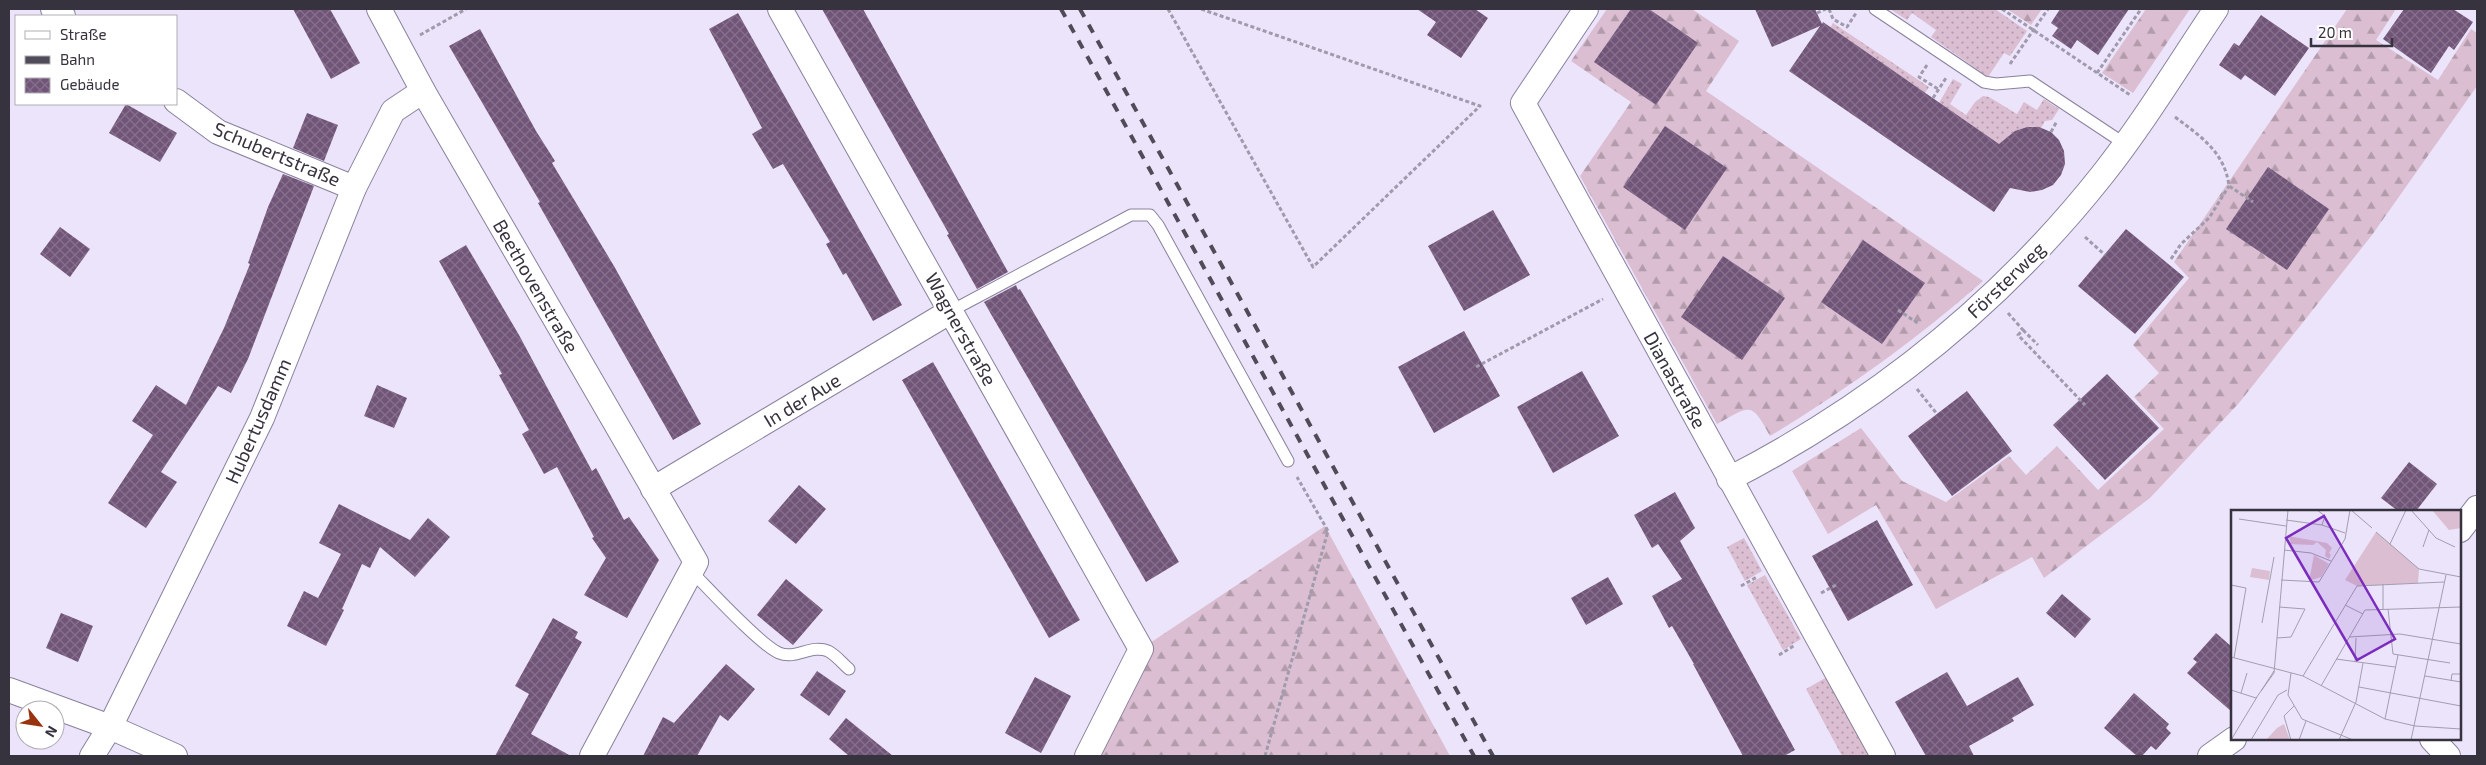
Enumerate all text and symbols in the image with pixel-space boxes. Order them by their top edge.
legend [15,15,178,105]
scale bar [2311,15,2392,47]
text: 20 m [2318,23,2352,41]
text: Straße [60,25,106,43]
text: Bahn [60,50,95,68]
text: Gebäude [60,75,119,93]
street label: Schubertstraße [210,116,344,191]
street label: Beethovenstraße [489,215,584,357]
street label: Försterweg [1962,237,2050,322]
street label: Wagnerstraße [921,268,1002,389]
street label: Dianastraße [1639,327,1711,432]
street label: Hubertusdamm [220,355,295,487]
street label: In der Aue [759,368,844,431]
inset map [2231,510,2461,740]
north arrow [15,700,65,750]
text: N [42,723,62,740]

